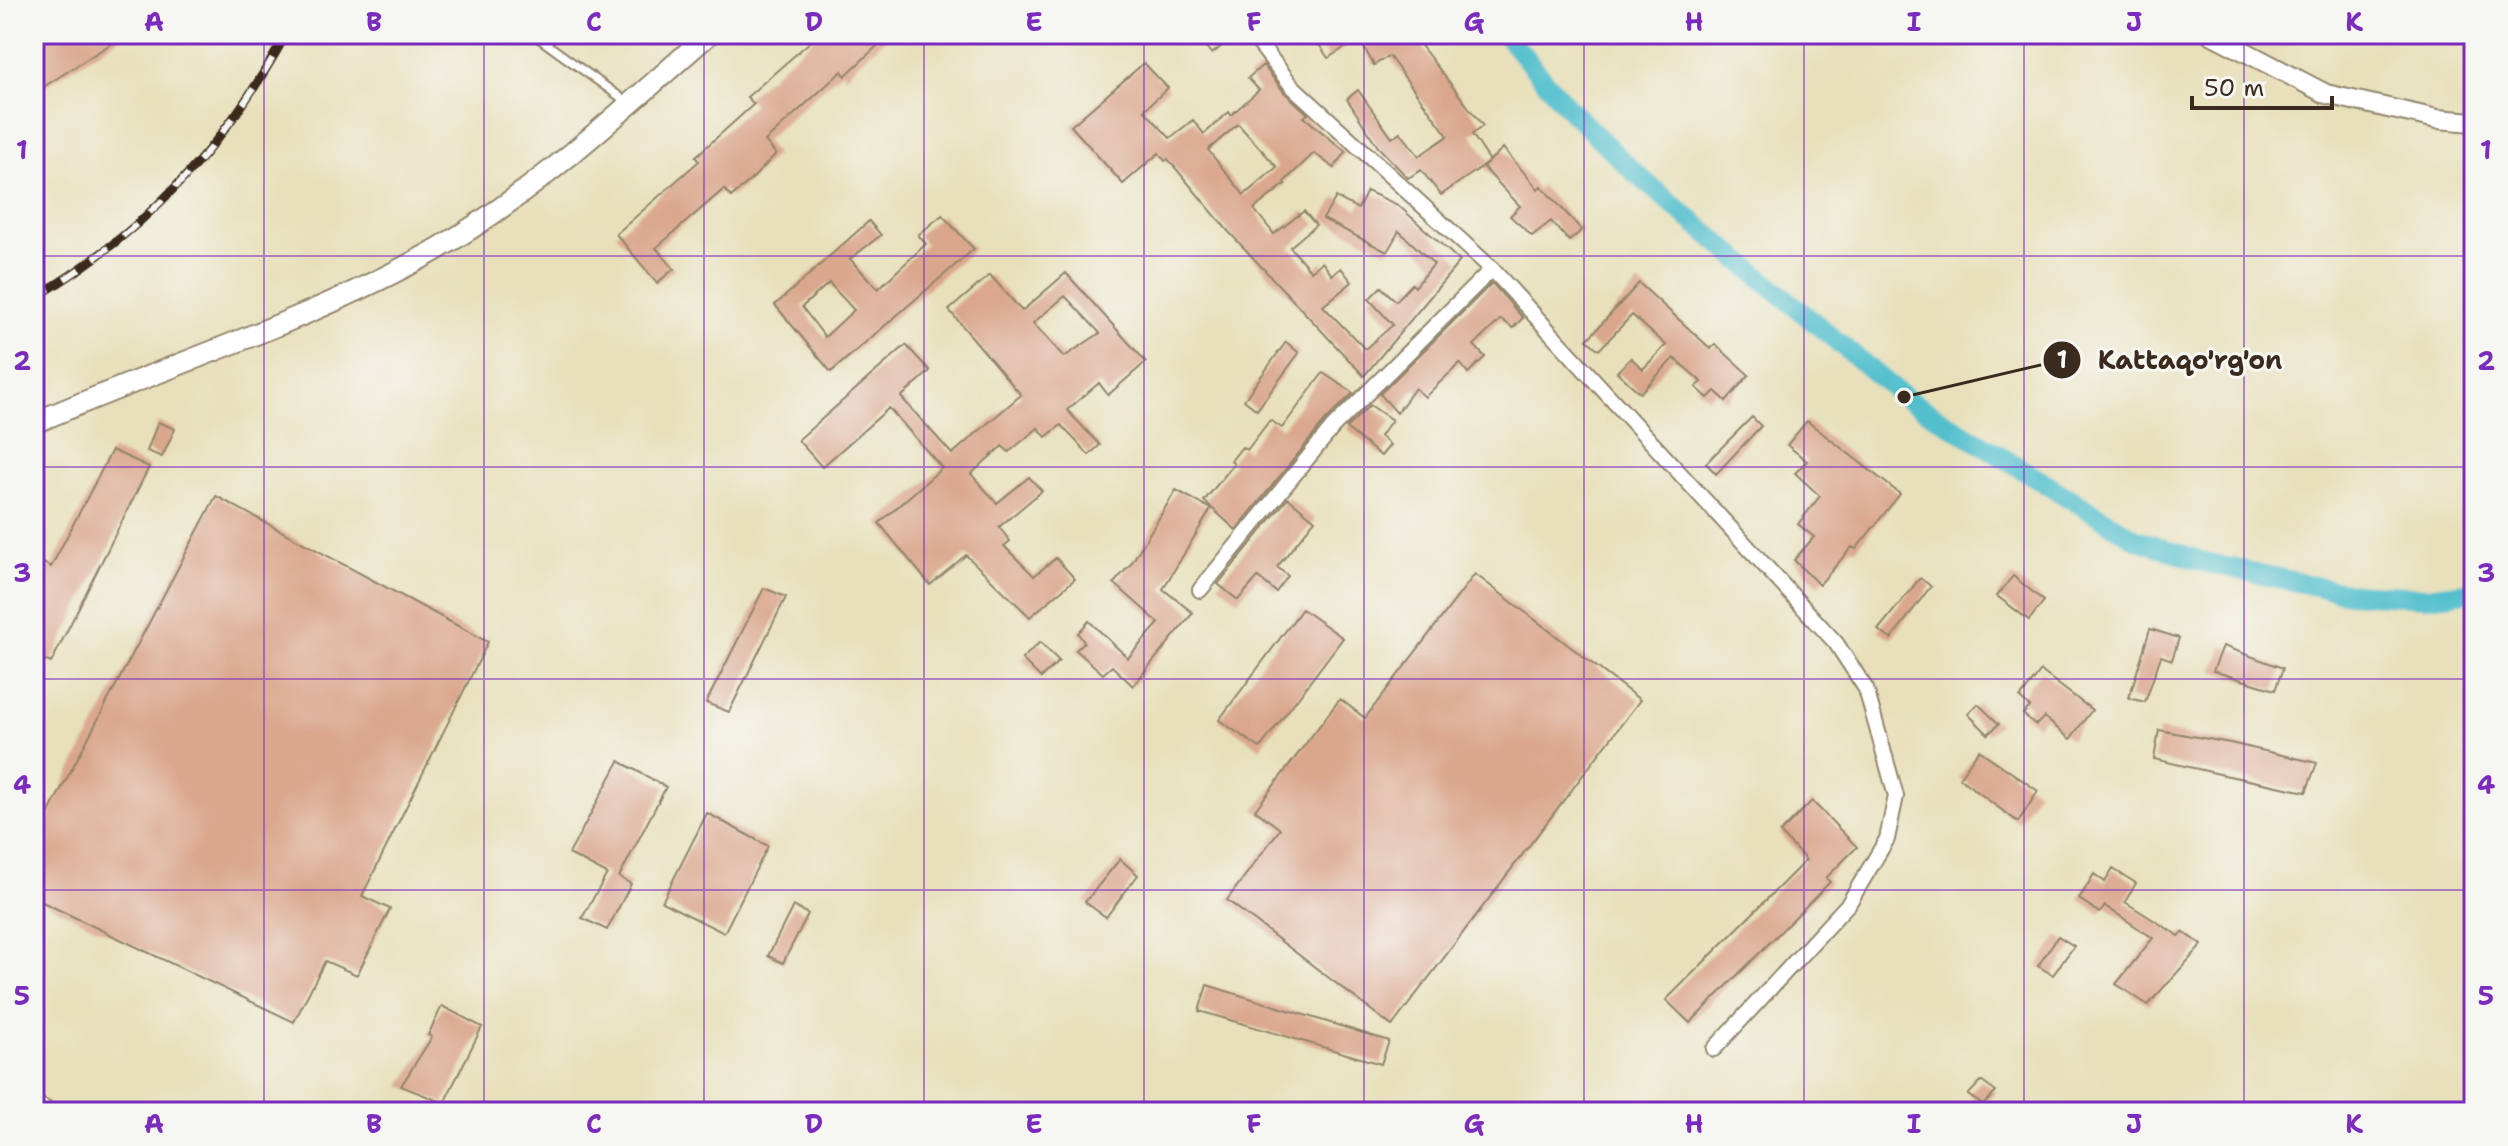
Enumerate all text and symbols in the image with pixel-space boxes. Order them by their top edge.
text: A [144,4,164,39]
text: B [366,4,382,39]
text: C [586,4,602,39]
text: D [805,4,823,39]
text: E [1025,4,1043,39]
text: F [1246,4,1262,39]
text: G [1464,4,1485,39]
text: H [1685,4,1703,39]
text: I [1907,4,1921,39]
text: J [2126,4,2142,39]
text: K [2345,4,2363,39]
scale bar [2192,60,2332,110]
text: 50 m [2204,72,2264,104]
text: 1 [16,132,28,167]
text: 1 [2480,132,2492,167]
callout: Kattaqo'rg'on [2042,335,2299,385]
text: Kattaqo'rg'on [2098,342,2282,377]
text: 2 [13,343,31,378]
text: 2 [2477,343,2495,378]
text: 1 [2057,344,2067,376]
text: 3 [13,555,31,590]
text: 3 [2477,555,2495,590]
text: 4 [13,767,31,802]
text: 4 [2477,767,2495,802]
text: 5 [14,978,30,1013]
text: 5 [2478,978,2494,1013]
text: A [144,1106,164,1141]
text: B [366,1106,382,1141]
text: C [586,1106,602,1141]
text: D [805,1106,823,1141]
text: E [1025,1106,1043,1141]
text: F [1246,1106,1262,1141]
text: G [1464,1106,1485,1141]
text: H [1685,1106,1703,1141]
text: I [1907,1106,1921,1141]
text: J [2126,1106,2142,1141]
text: K [2345,1106,2363,1141]

